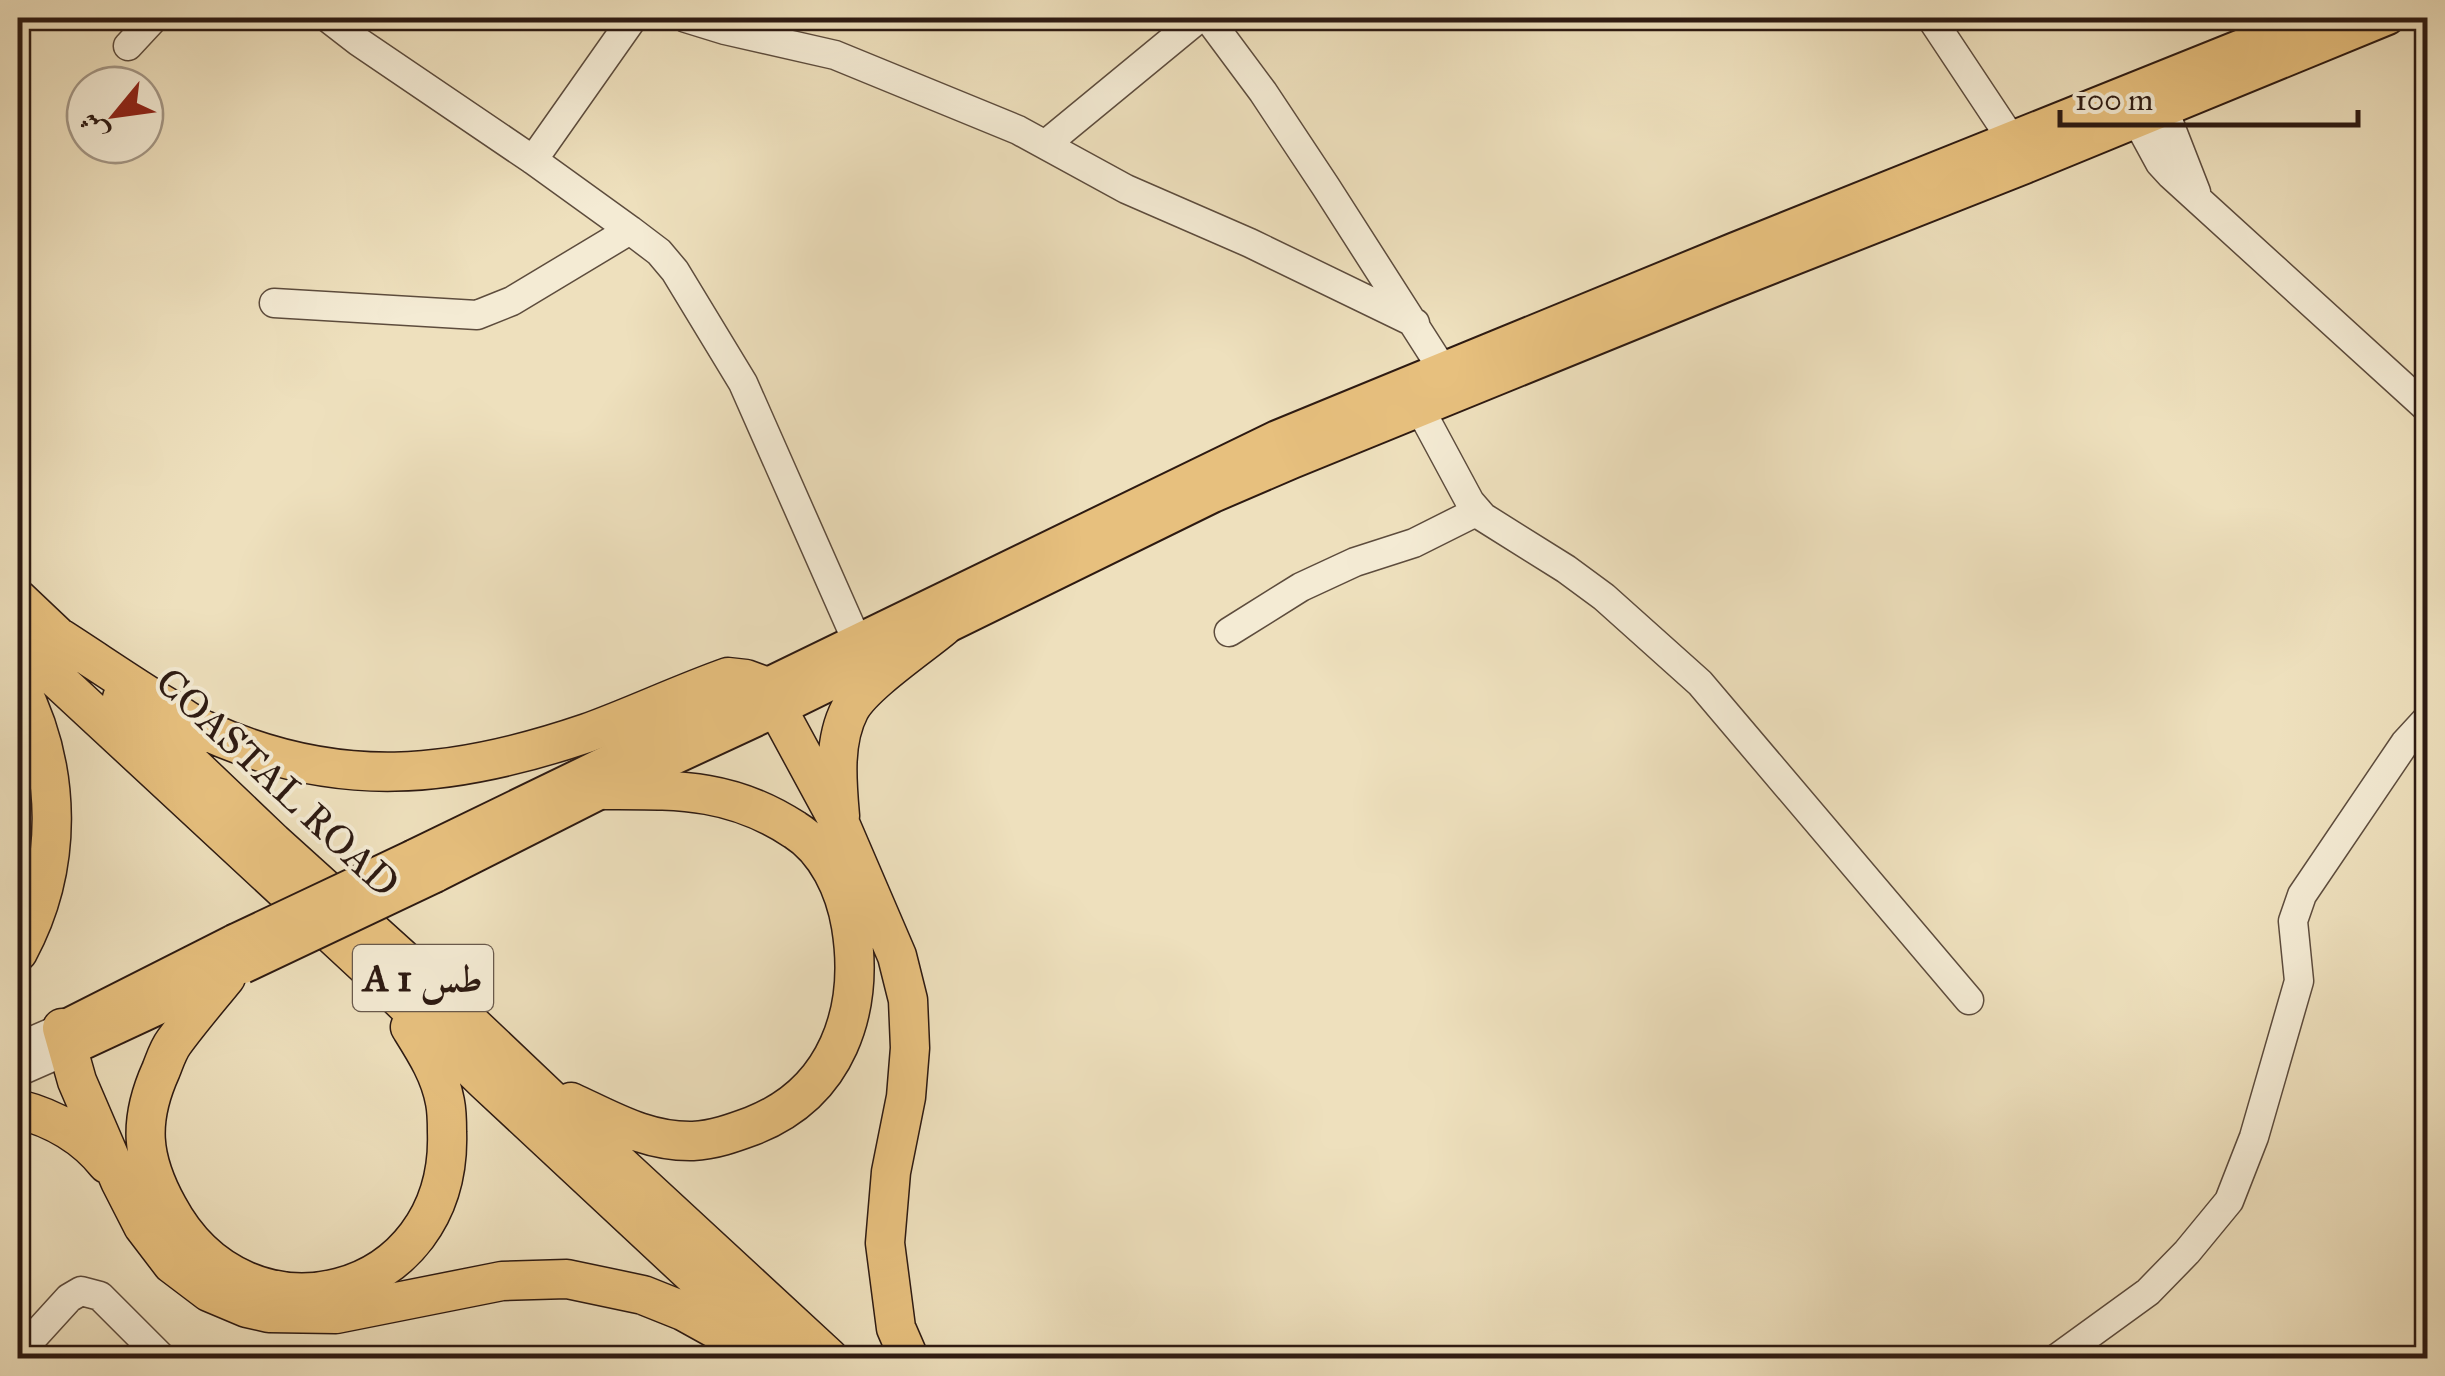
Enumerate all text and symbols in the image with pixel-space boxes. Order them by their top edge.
north arrow [65,65,165,165]
scale bar [2060,65,2358,127]
text: 100 m [2075,82,2153,118]
text: ش [72,106,116,148]
street label: COASTAL ROAD [146,657,409,908]
road number: A 1 طس [353,945,493,1011]

